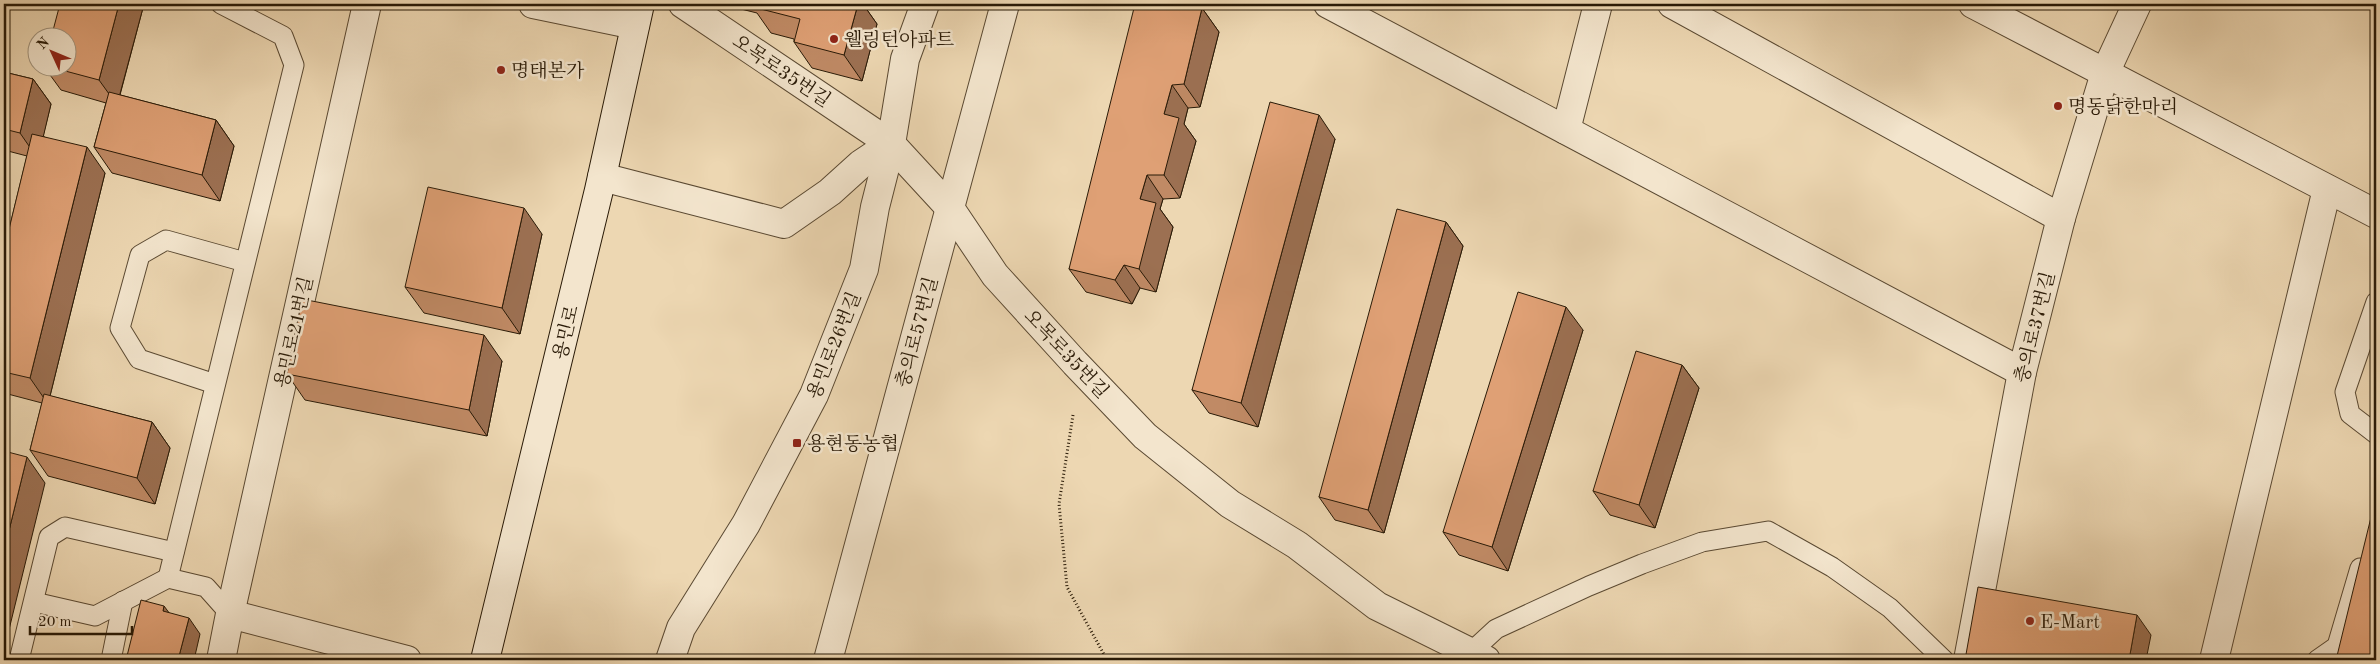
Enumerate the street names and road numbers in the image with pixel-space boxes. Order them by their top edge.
street label: 오목로35번길 [728,31,834,112]
street label: 충의로37번길 [2011,269,2059,385]
street label: 충의로57번길 [892,274,942,390]
street label: 용민로21번길 [271,275,317,390]
street label: 용민로26번길 [803,289,865,402]
street label: 용민로 [550,303,583,362]
street label: 오목로35번길 [1019,305,1112,403]

